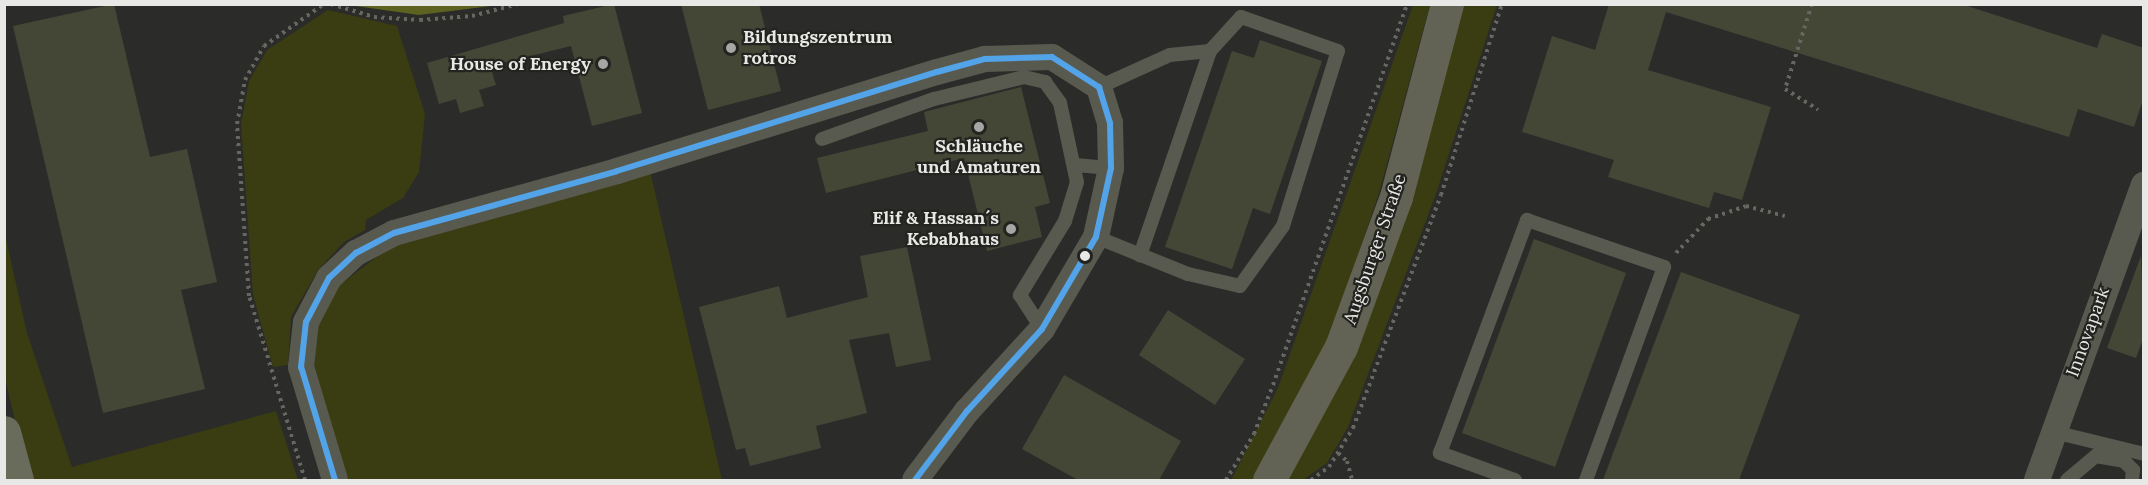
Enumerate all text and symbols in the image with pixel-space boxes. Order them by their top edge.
place label: Bildungszentrum rotros [743,27,892,70]
marker: Bildungszentrum rotros [724,41,738,55]
place label: House of Energy [450,53,591,75]
marker: House of Energy [596,57,610,71]
marker: Schläuche und Amaturen [972,120,986,134]
place label: Schläuche und Amaturen [917,136,1041,178]
street label: Augsburger Straße [1339,171,1411,327]
place label: Elif & Hassan´s Kebabhaus [872,208,999,250]
marker: Elif & Hassan´s Kebabhaus [1004,222,1018,236]
unlabelled marker [1079,250,1091,262]
street label: Innovapark [2062,284,2114,380]

